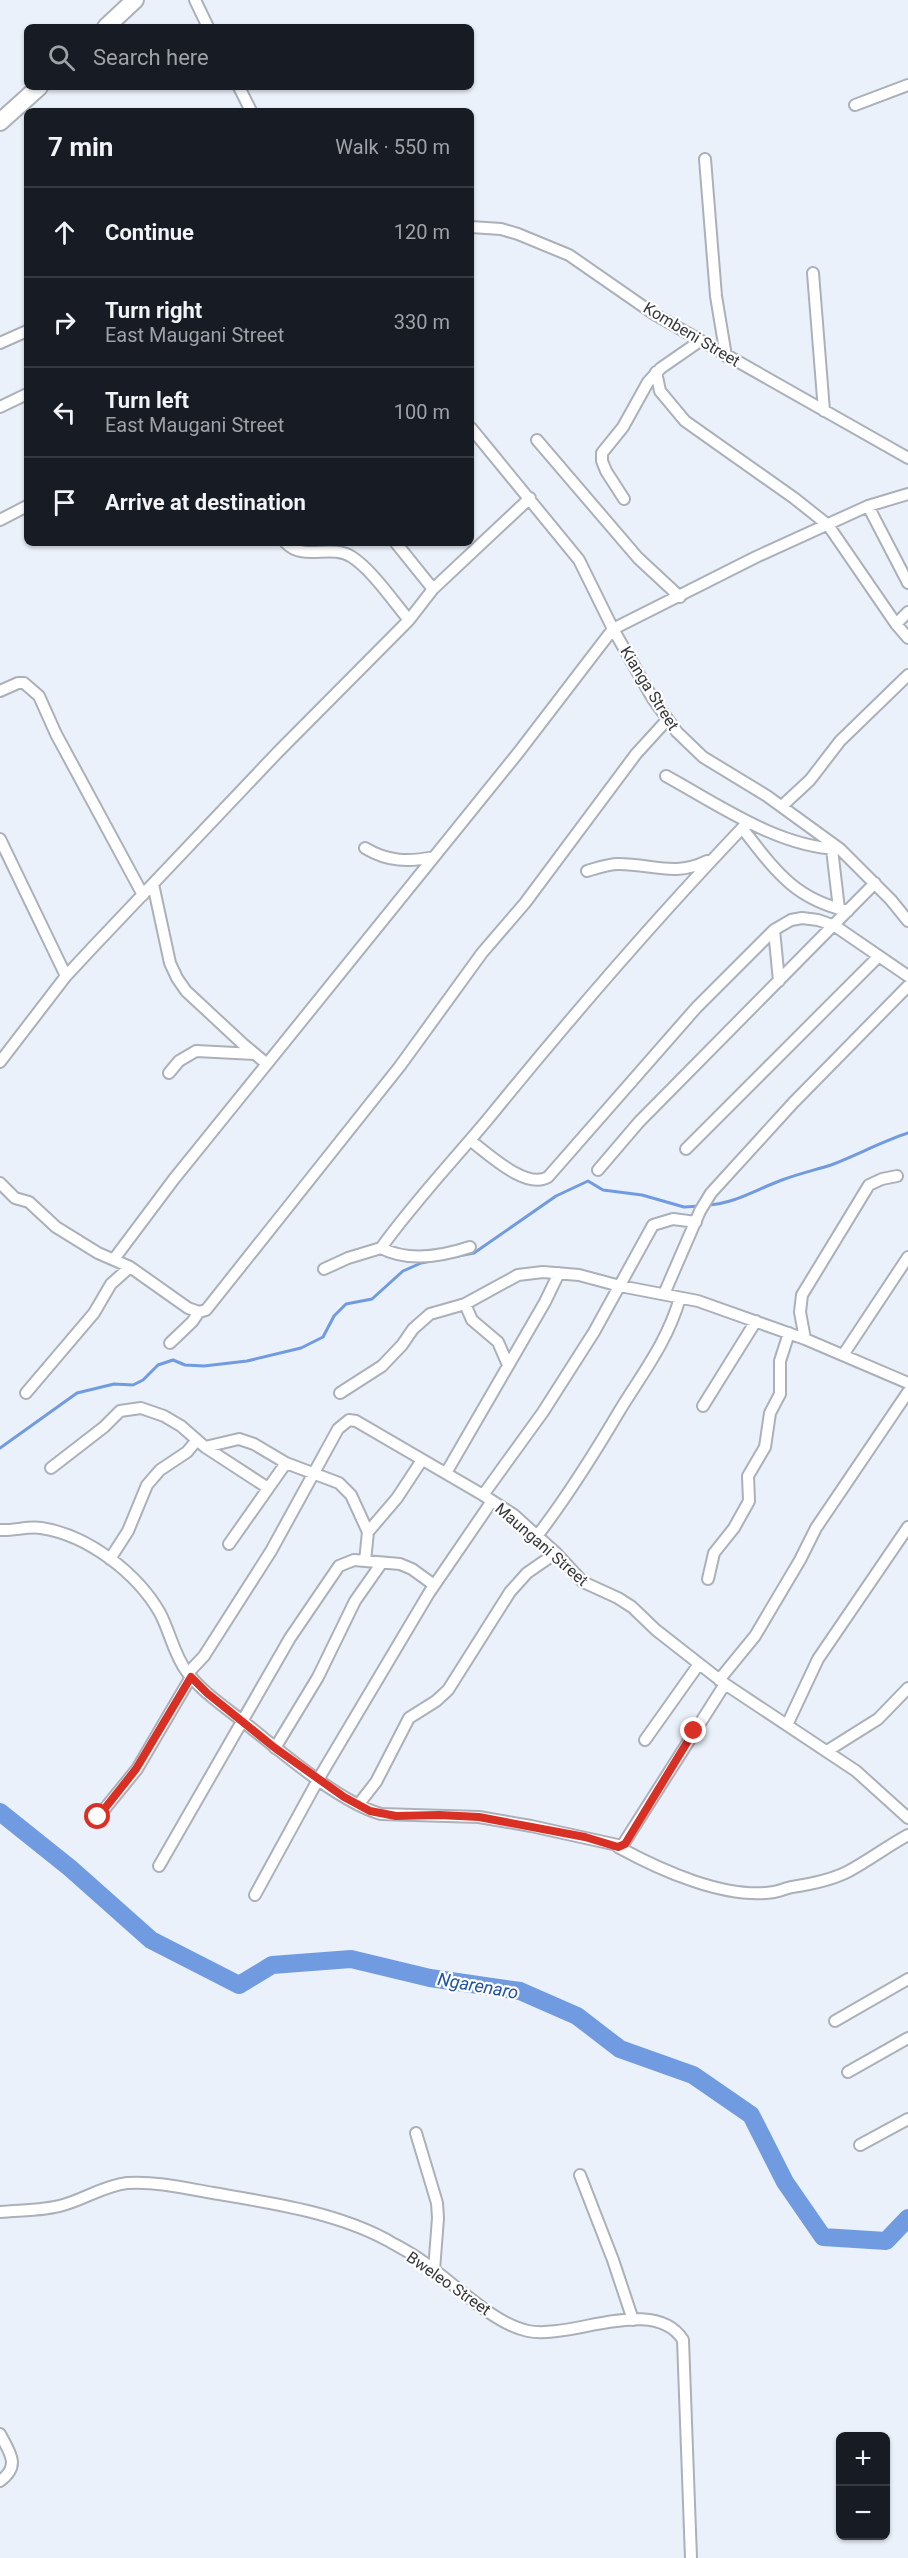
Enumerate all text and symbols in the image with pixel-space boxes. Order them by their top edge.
search box [24,24,474,90]
icon: search [45,41,78,74]
text: Search here [93,45,209,70]
text: 7 min [48,132,113,162]
text: Walk · 550 m [335,135,450,159]
icon: ahead [48,216,81,249]
text: Continue [105,220,194,245]
text: 120 m [394,220,450,244]
text: Turn right [105,298,202,323]
street label: Kombeni Street [640,298,744,371]
icon: right [48,306,81,339]
text: 330 m [394,310,450,334]
text: East Maugani Street [105,323,284,347]
text: Turn left [105,388,189,413]
icon: left [48,396,81,429]
text: 100 m [394,400,450,424]
text: East Maugani Street [105,413,284,437]
icon: arrive [48,486,81,519]
text: Arrive at destination [105,490,306,515]
street label: Kianga Street [616,643,683,734]
street label: Maungani Street [491,1499,592,1590]
route end [680,1717,706,1743]
route start [84,1803,110,1829]
water label: Ngarenaro [436,1968,520,2003]
street label: Bweleo Street [403,2247,494,2319]
map controls [836,2432,890,2540]
button: + [836,2432,890,2486]
button: − [836,2486,890,2540]

